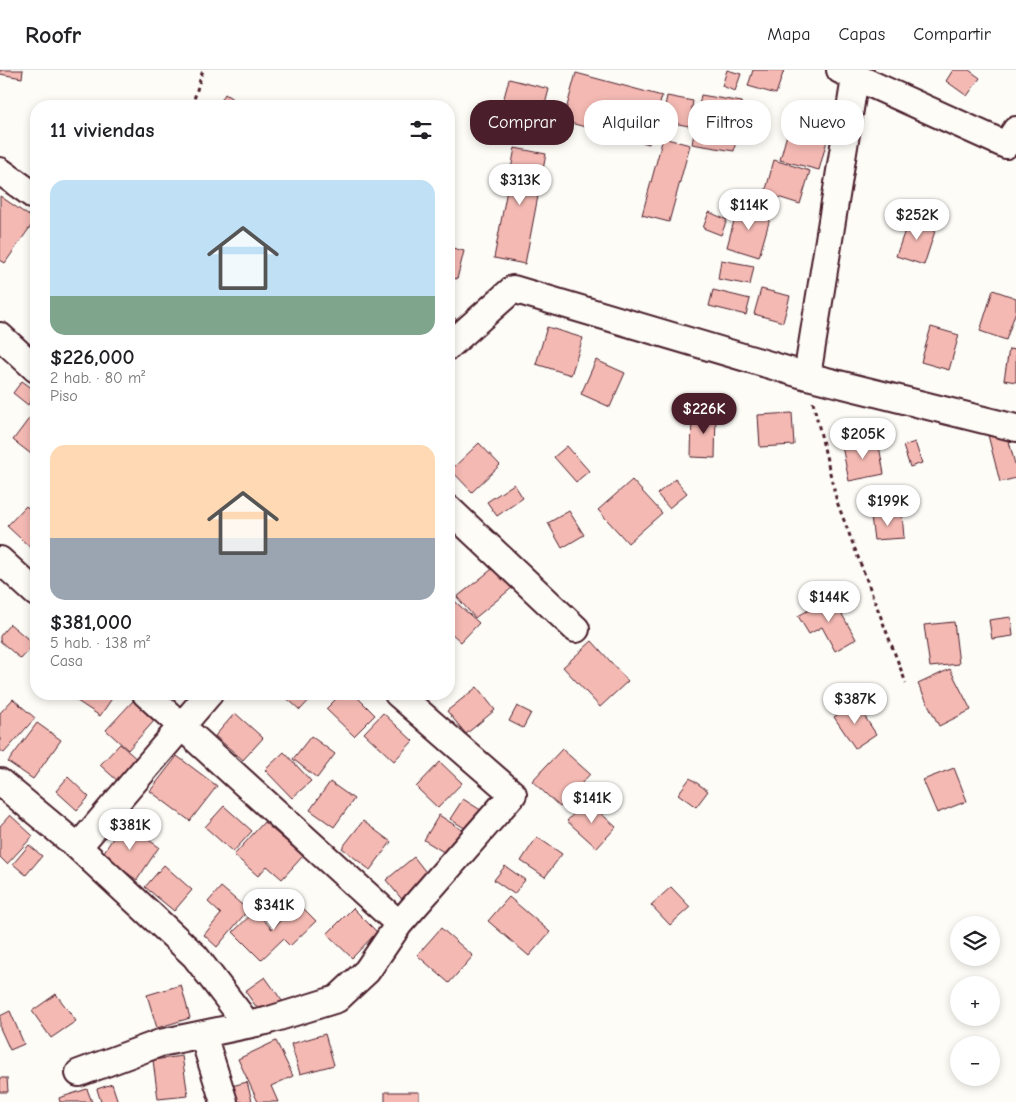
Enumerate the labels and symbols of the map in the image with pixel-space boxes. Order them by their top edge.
pin: $313K [485,164,555,206]
pin: $114K [714,189,784,231]
pin: $252K [882,198,952,241]
pin: $226K [669,392,739,435]
pin: $205K [828,418,898,460]
pin: $199K [853,484,923,527]
pin: $144K [794,580,864,623]
pin: $387K [820,682,890,725]
pin: $141K [557,782,627,824]
pin: $381K [95,808,165,851]
pin: $341K [239,888,309,931]

